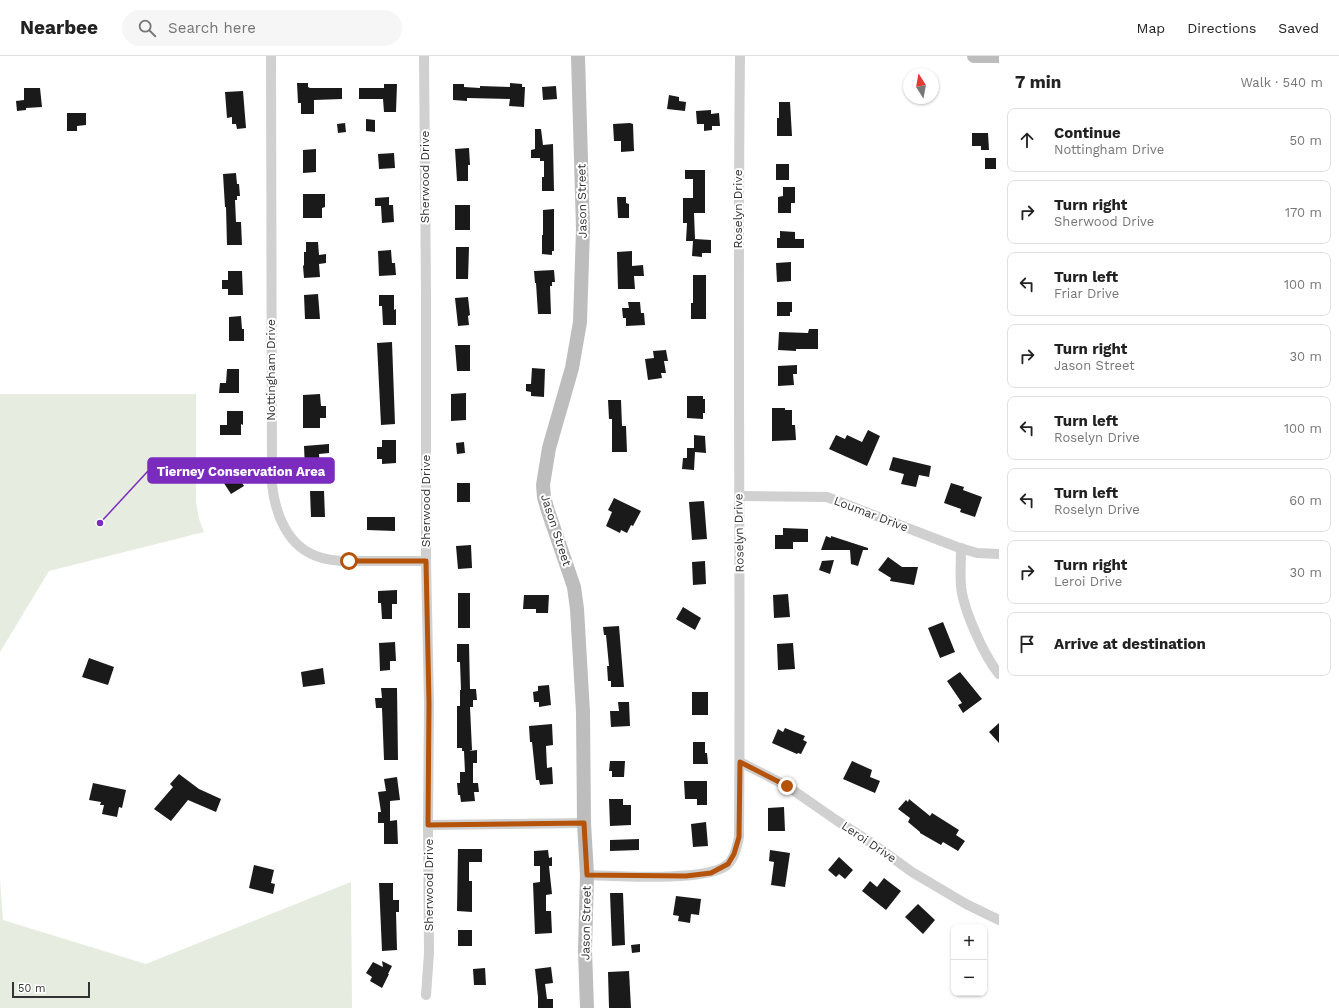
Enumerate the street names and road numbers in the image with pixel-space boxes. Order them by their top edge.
street label: Sherwood Drive [418,131,432,223]
street label: Jason Street [574,164,590,238]
street label: Roselyn Drive [731,169,745,249]
street label: Nottingham Drive [264,319,278,421]
street label: Sherwood Drive [419,455,433,547]
street label: Jason Street [538,492,574,568]
street label: Roselyn Drive [731,493,747,573]
street label: Loumar Drive [832,493,910,535]
street label: Leroi Drive [839,819,899,865]
street label: Sherwood Drive [422,839,436,931]
street label: Jason Street [578,886,594,960]

